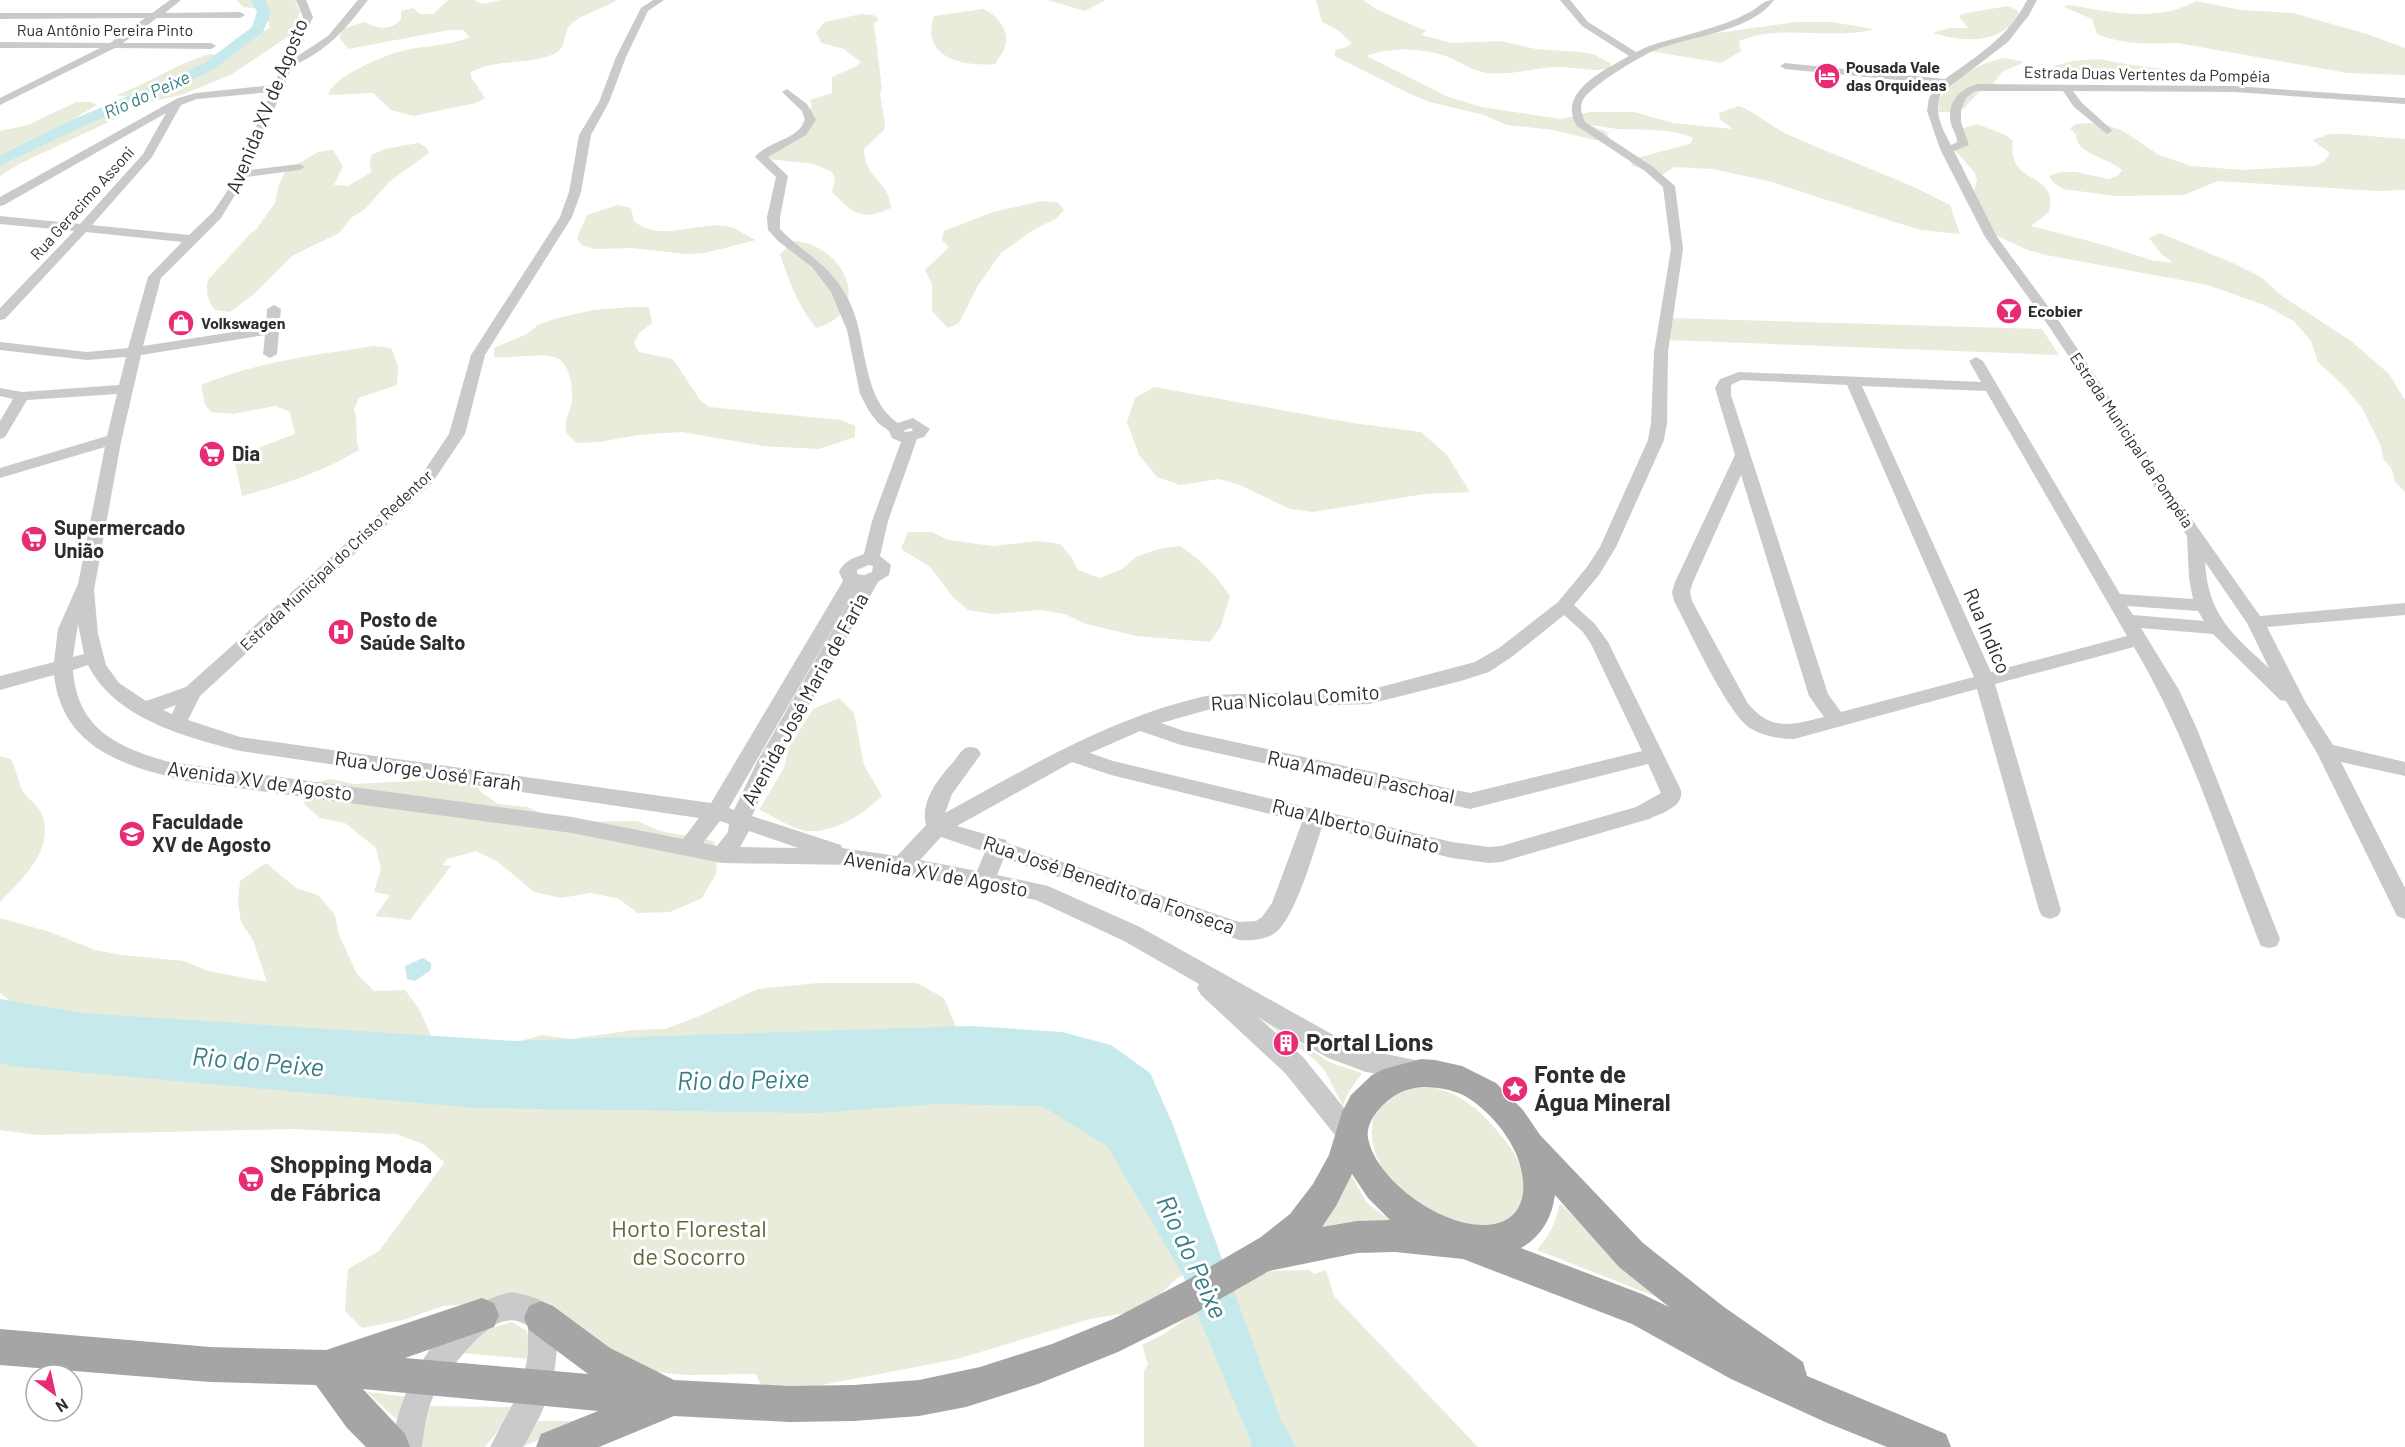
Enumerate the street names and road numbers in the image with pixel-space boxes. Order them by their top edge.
street label: Avenida XV de Agosto [220,15,312,197]
street label: Rua Antônio Pereira Pinto [17,20,193,39]
street label: Estrada Duas Vertentes da Pompéia [2024,62,2270,85]
street label: Rua Geracimo Assoni [26,142,137,263]
street label: Estrada Municipal da Pompéia [2067,349,2198,531]
street label: Estrada Municipal do Cristo Redentor [236,465,436,654]
street label: Rua Indico [1959,584,2017,677]
street label: Avenida José Maria de Faria [736,588,873,809]
street label: Rua Nicolau Comito [1210,679,1380,715]
street label: Rua Amadeu Paschoal [1265,744,1457,808]
street label: Rua Jorge José Farah [333,745,523,795]
street label: Avenida XV de Agosto [166,755,354,805]
street label: Rua Alberto Guinato [1270,793,1442,857]
street label: Rua José Benedito da Fonseca [980,830,1238,938]
street label: Avenida XV de Agosto [842,845,1030,901]

